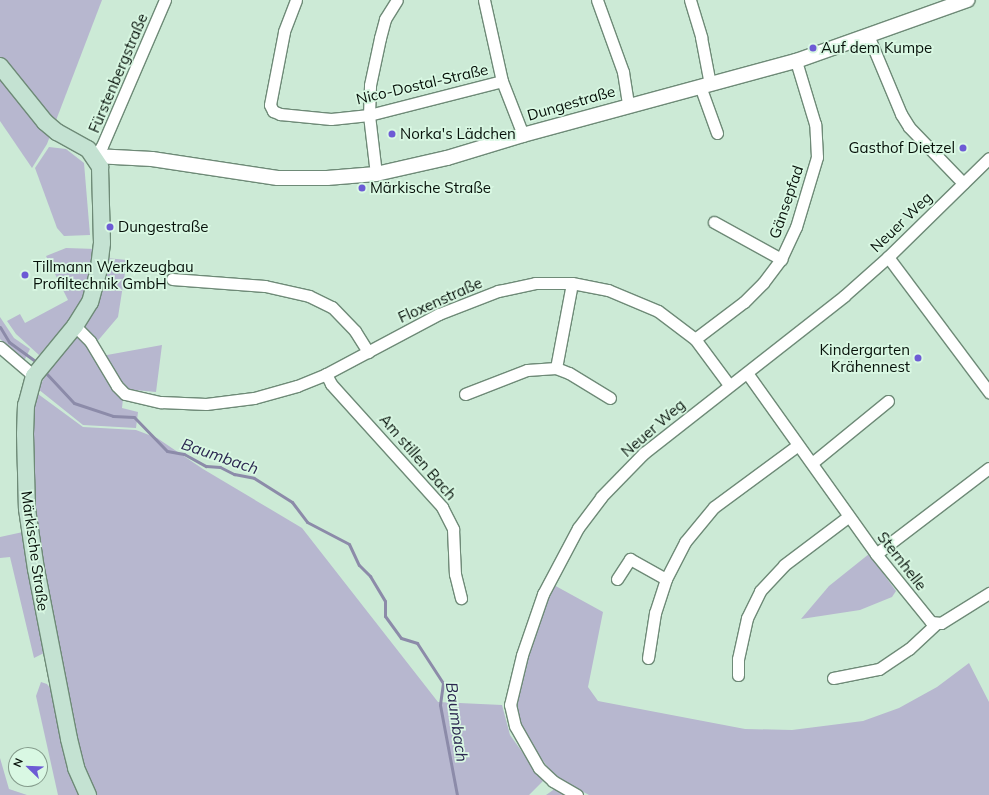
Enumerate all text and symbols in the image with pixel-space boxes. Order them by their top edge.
street label: Fürstenbergstraße [85,11,151,135]
place label: Auf dem Kumpe [821,39,932,57]
marker: Auf dem Kumpe [808,43,818,53]
street label: Nico-Dostal-Straße [354,60,490,108]
street label: Dungestraße [525,82,617,124]
place label: Norka's Lädchen [400,125,516,143]
marker: Norka's Lädchen [387,129,397,139]
place label: Gasthof Dietzel [849,139,955,157]
marker: Gasthof Dietzel [958,143,968,153]
street label: Gänsepfad [765,163,807,241]
place label: Märkische Straße [370,179,491,197]
marker: Märkische Straße [357,183,367,193]
street label: Neuer Weg [866,188,936,256]
place label: Dungestraße [118,218,209,236]
marker: Dungestraße [105,222,115,232]
place label: Tillmann Werkzeugbau Profiltechnik GmbH [33,257,194,292]
marker: Tillmann Werkzeugbau Profiltechnik GmbH [20,270,30,280]
street label: Floxenstraße [395,274,485,326]
place label: Kindergarten Krähennest [820,340,910,375]
marker: Kindergarten Krähennest [913,353,923,363]
street label: Neuer Weg [617,395,689,461]
street label: Am stillen Bach [376,410,460,504]
water label: Baumbach [179,434,261,478]
street label: Märkische Straße [18,490,52,612]
street label: Sternhelle [874,528,930,594]
water label: Baumbach [442,681,472,763]
north arrow [8,747,48,787]
text: N [10,756,26,769]

